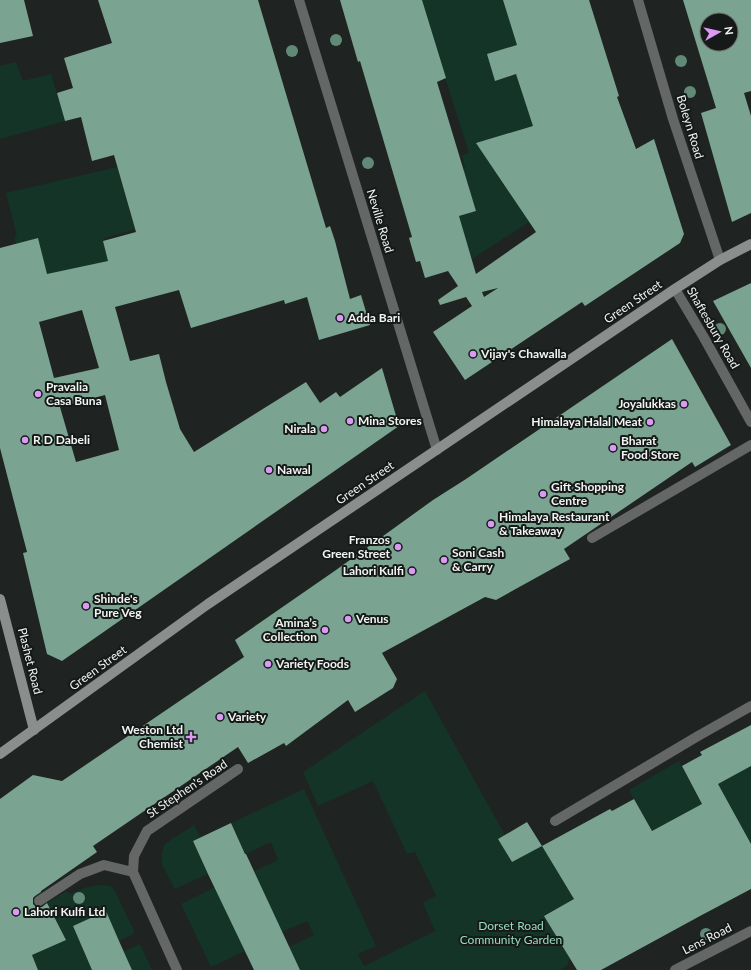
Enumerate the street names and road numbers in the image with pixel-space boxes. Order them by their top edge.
street label: Boleyn Road [674,93,707,161]
street label: Neville Road [364,187,397,255]
street label: Green Street [601,276,665,326]
street label: Shaftesbury Road [684,284,743,371]
street label: Green Street [333,457,397,507]
street label: Plashet Road [15,626,46,696]
street label: Green Street [66,641,130,693]
street label: St Stephen's Road [144,756,230,821]
street label: Lens Road [679,920,734,957]

